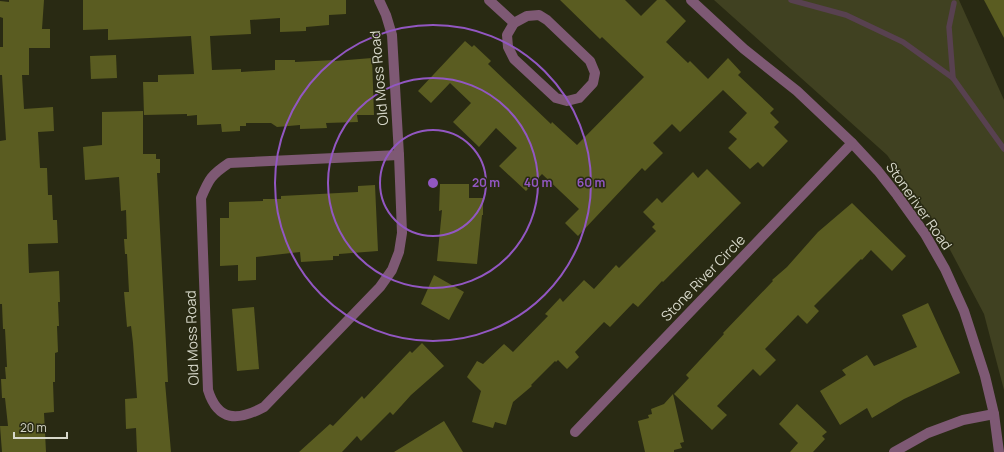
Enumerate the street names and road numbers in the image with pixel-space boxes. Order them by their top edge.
street label: Old Moss Road [365,30,392,126]
street label: Stoneriver Road [882,158,957,253]
street label: Stone River Circle [656,230,749,325]
street label: Old Moss Road [180,290,203,386]

